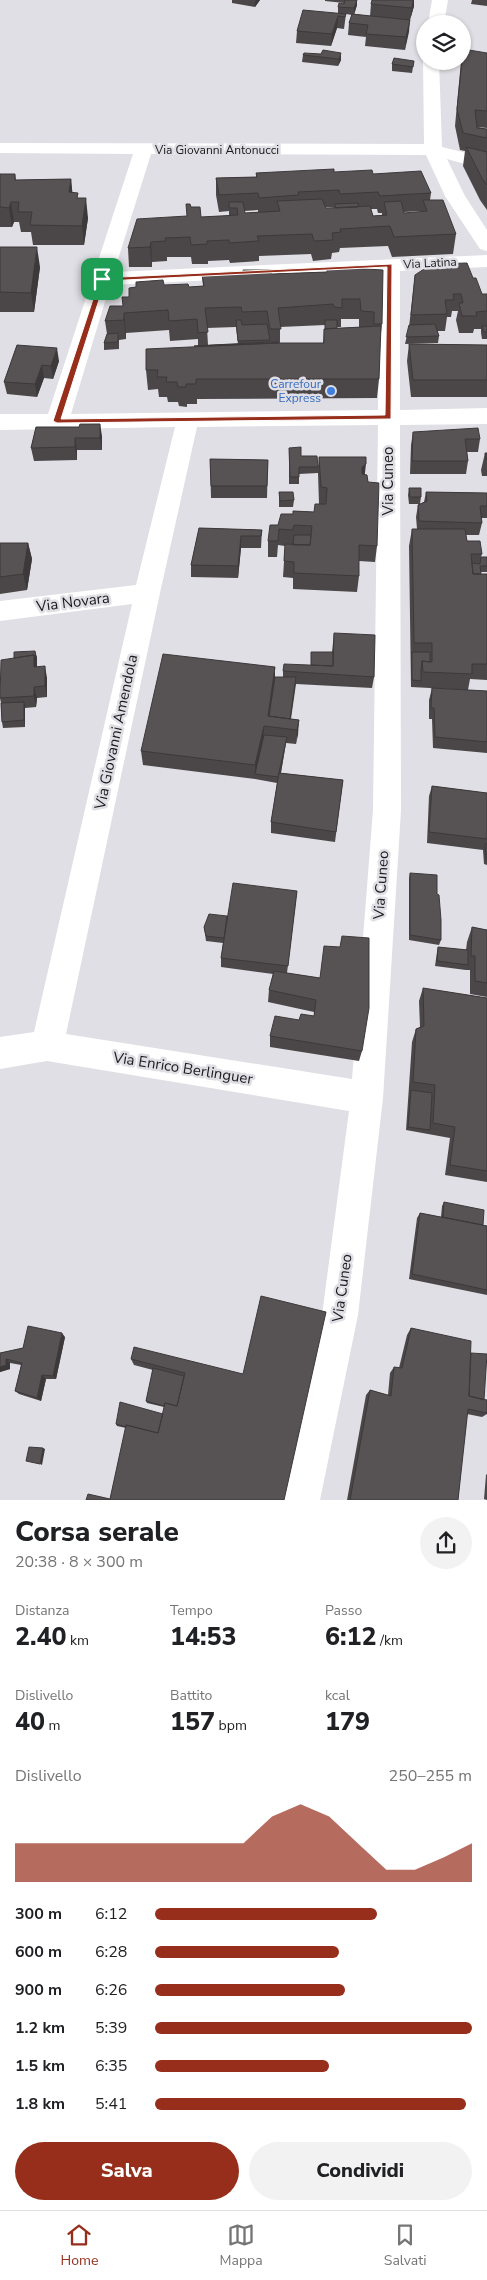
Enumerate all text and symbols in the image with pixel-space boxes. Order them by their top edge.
map controls [416,15,471,70]
button: layers [416,15,471,70]
street label: Via Giovanni Antonucci [154,142,279,158]
street label: Via Latina [402,254,457,272]
pin [81,258,123,300]
icon: arrive [88,265,116,293]
place label: Carrefour Express [270,376,322,406]
marker: Carrefour Express [325,385,337,397]
street label: Via Cuneo [378,447,398,516]
street label: Via Novara [34,588,111,617]
street label: Via Giovanni Amendola [90,653,142,812]
street label: Via Cuneo [369,850,393,921]
street label: Via Enrico Berlinguer [111,1047,255,1089]
street label: Via Cuneo [327,1253,357,1324]
text: Corsa serale [15,1513,179,1551]
button: share [420,1517,472,1569]
text: 20:38 · 8 × 300 m [15,1551,143,1573]
text: Distanza [15,1601,69,1620]
text: Tempo [170,1601,213,1620]
text: Passo [325,1601,362,1620]
text: 2.40 [15,1620,67,1654]
text: 14:53 [170,1620,237,1654]
text: 6:12 [325,1620,377,1654]
text: km [67,1631,89,1650]
text: /km [377,1631,403,1650]
text: Dislivello [15,1686,73,1705]
text: Battito [170,1686,212,1705]
text: kcal [325,1686,350,1705]
text: 40 [15,1705,45,1739]
text: 157 [170,1705,215,1739]
text: 179 [325,1705,370,1739]
text: m [45,1716,61,1735]
text: bpm [215,1716,247,1735]
text: Dislivello [15,1765,82,1787]
text: 250–255 m [389,1765,472,1787]
text: 300 m [15,1903,62,1925]
text: 6:12 [95,1903,127,1925]
text: 600 m [15,1941,62,1963]
text: 6:28 [95,1941,127,1963]
text: 900 m [15,1979,62,2001]
text: 6:26 [95,1979,127,2001]
text: 1.2 km [15,2017,65,2039]
text: 5:39 [95,2017,127,2039]
text: 1.5 km [15,2055,65,2077]
text: 6:35 [95,2055,127,2077]
text: 1.8 km [15,2093,65,2115]
text: 5:41 [95,2093,127,2115]
button: Salva [15,2142,239,2200]
button: Condividi [249,2142,472,2200]
tab: Home [61,2221,98,2270]
tab: Mappa [220,2221,263,2270]
tab: Salvati [384,2221,426,2270]

